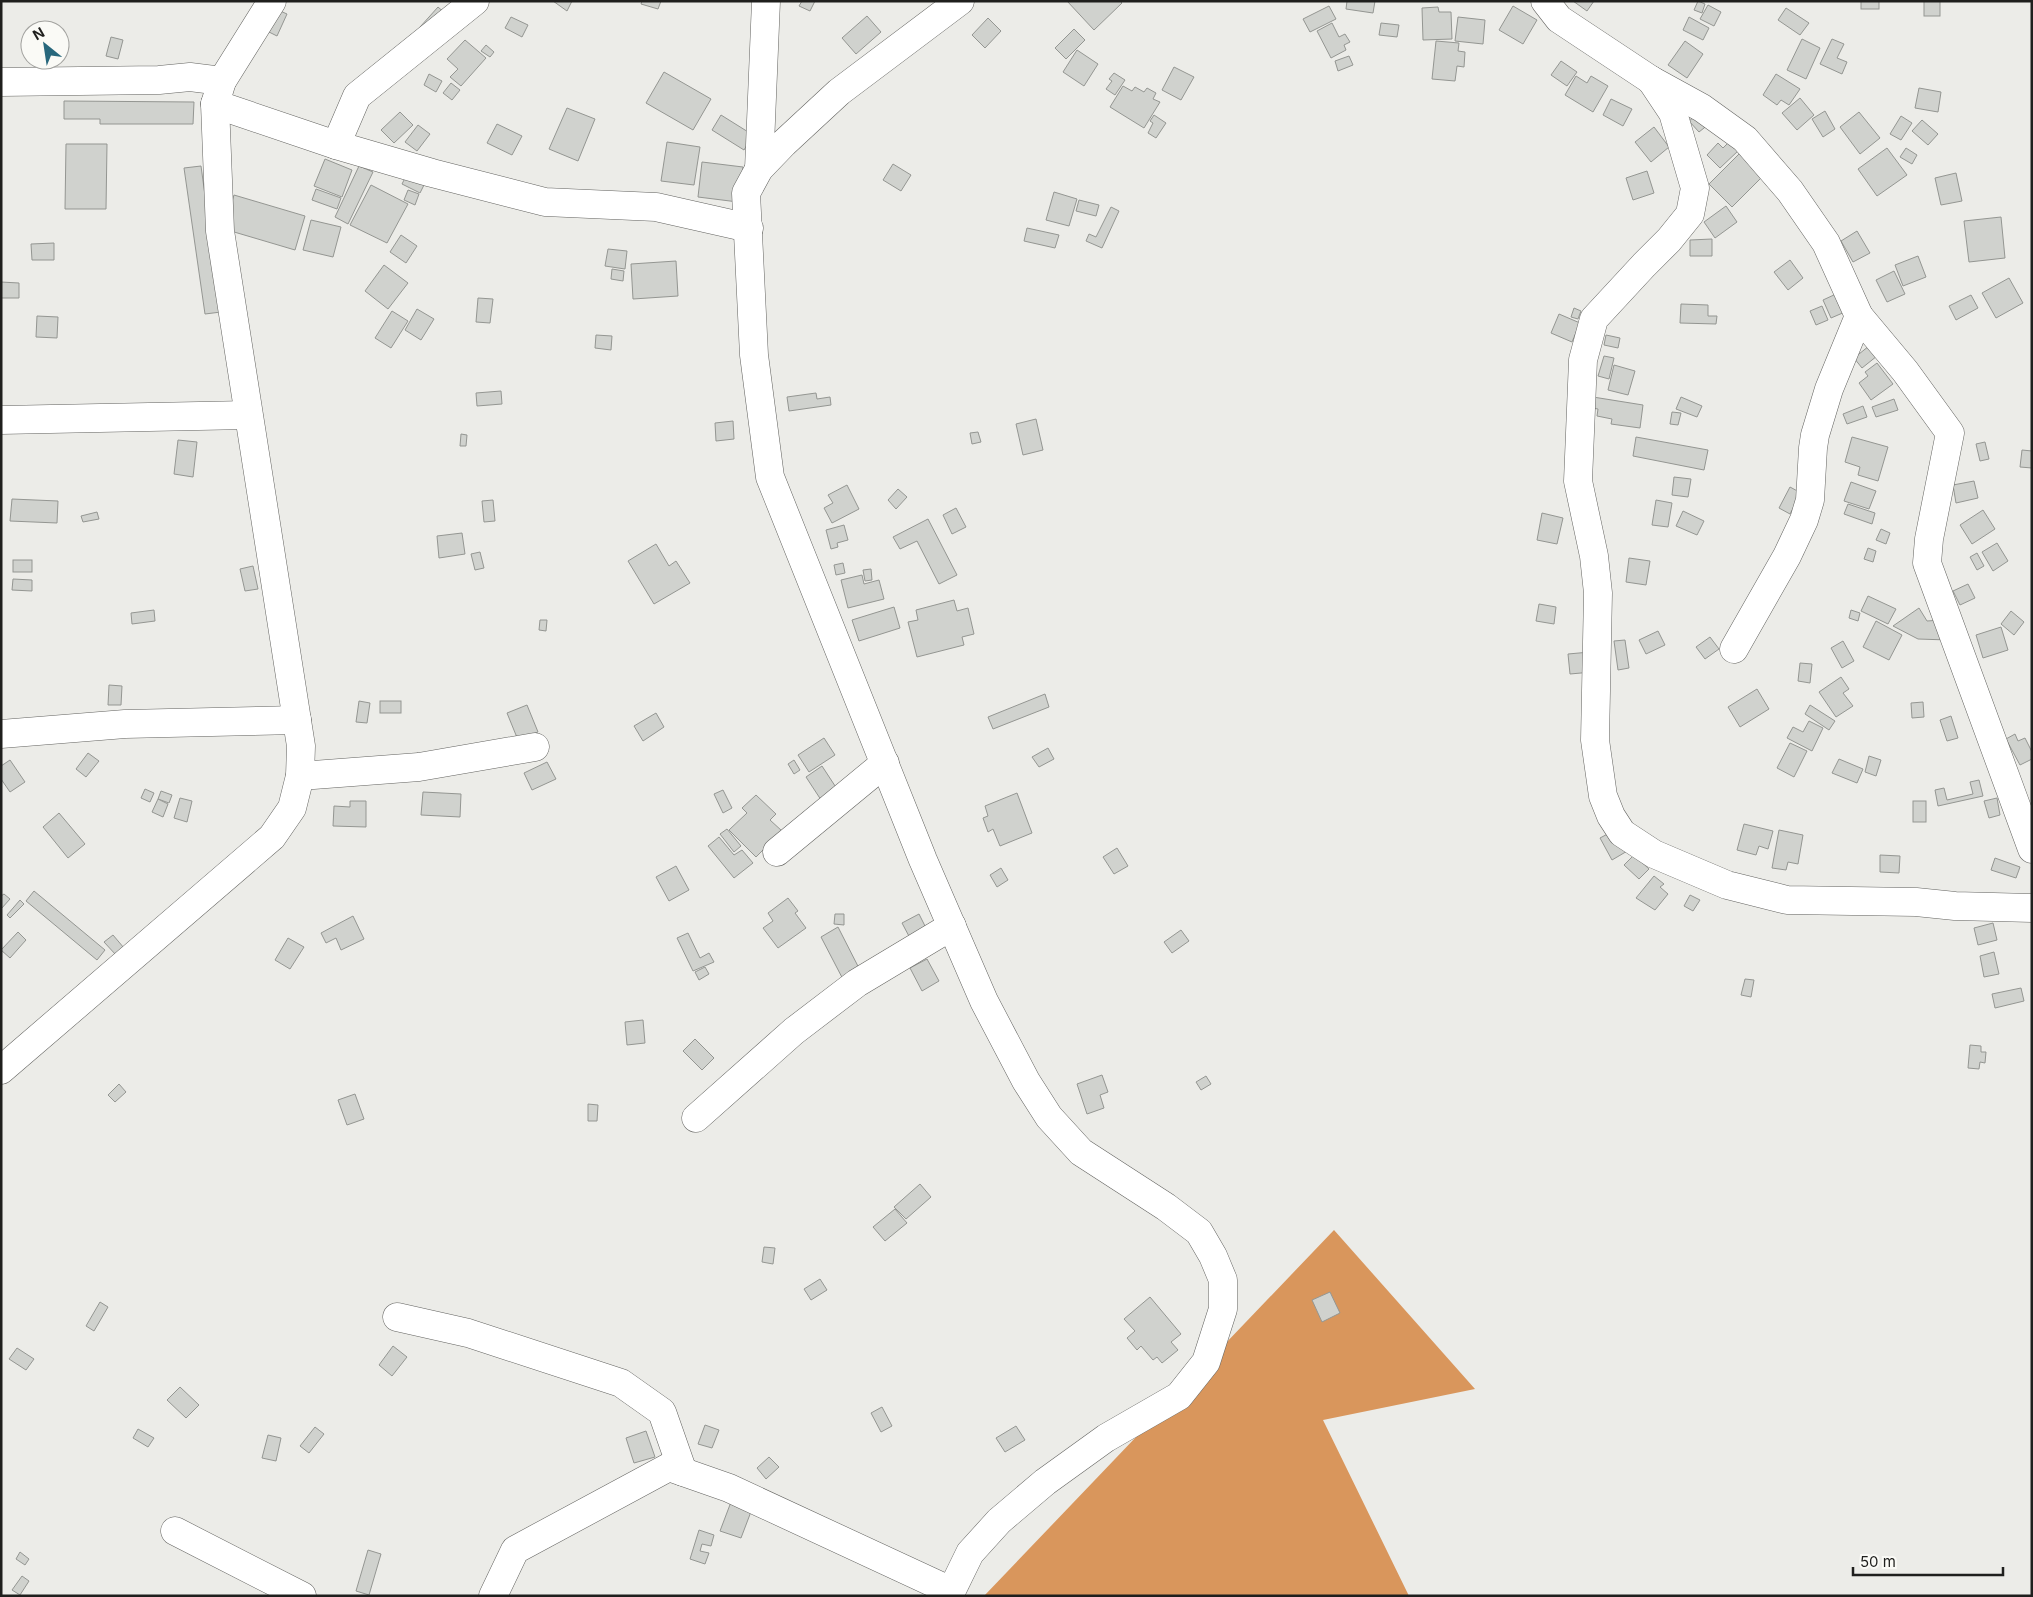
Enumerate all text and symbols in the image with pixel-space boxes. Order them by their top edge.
north arrow [20,20,70,70]
text: N [29,23,47,43]
scale bar [1853,1544,2003,1576]
text: 50 m [1860,1552,1896,1571]

